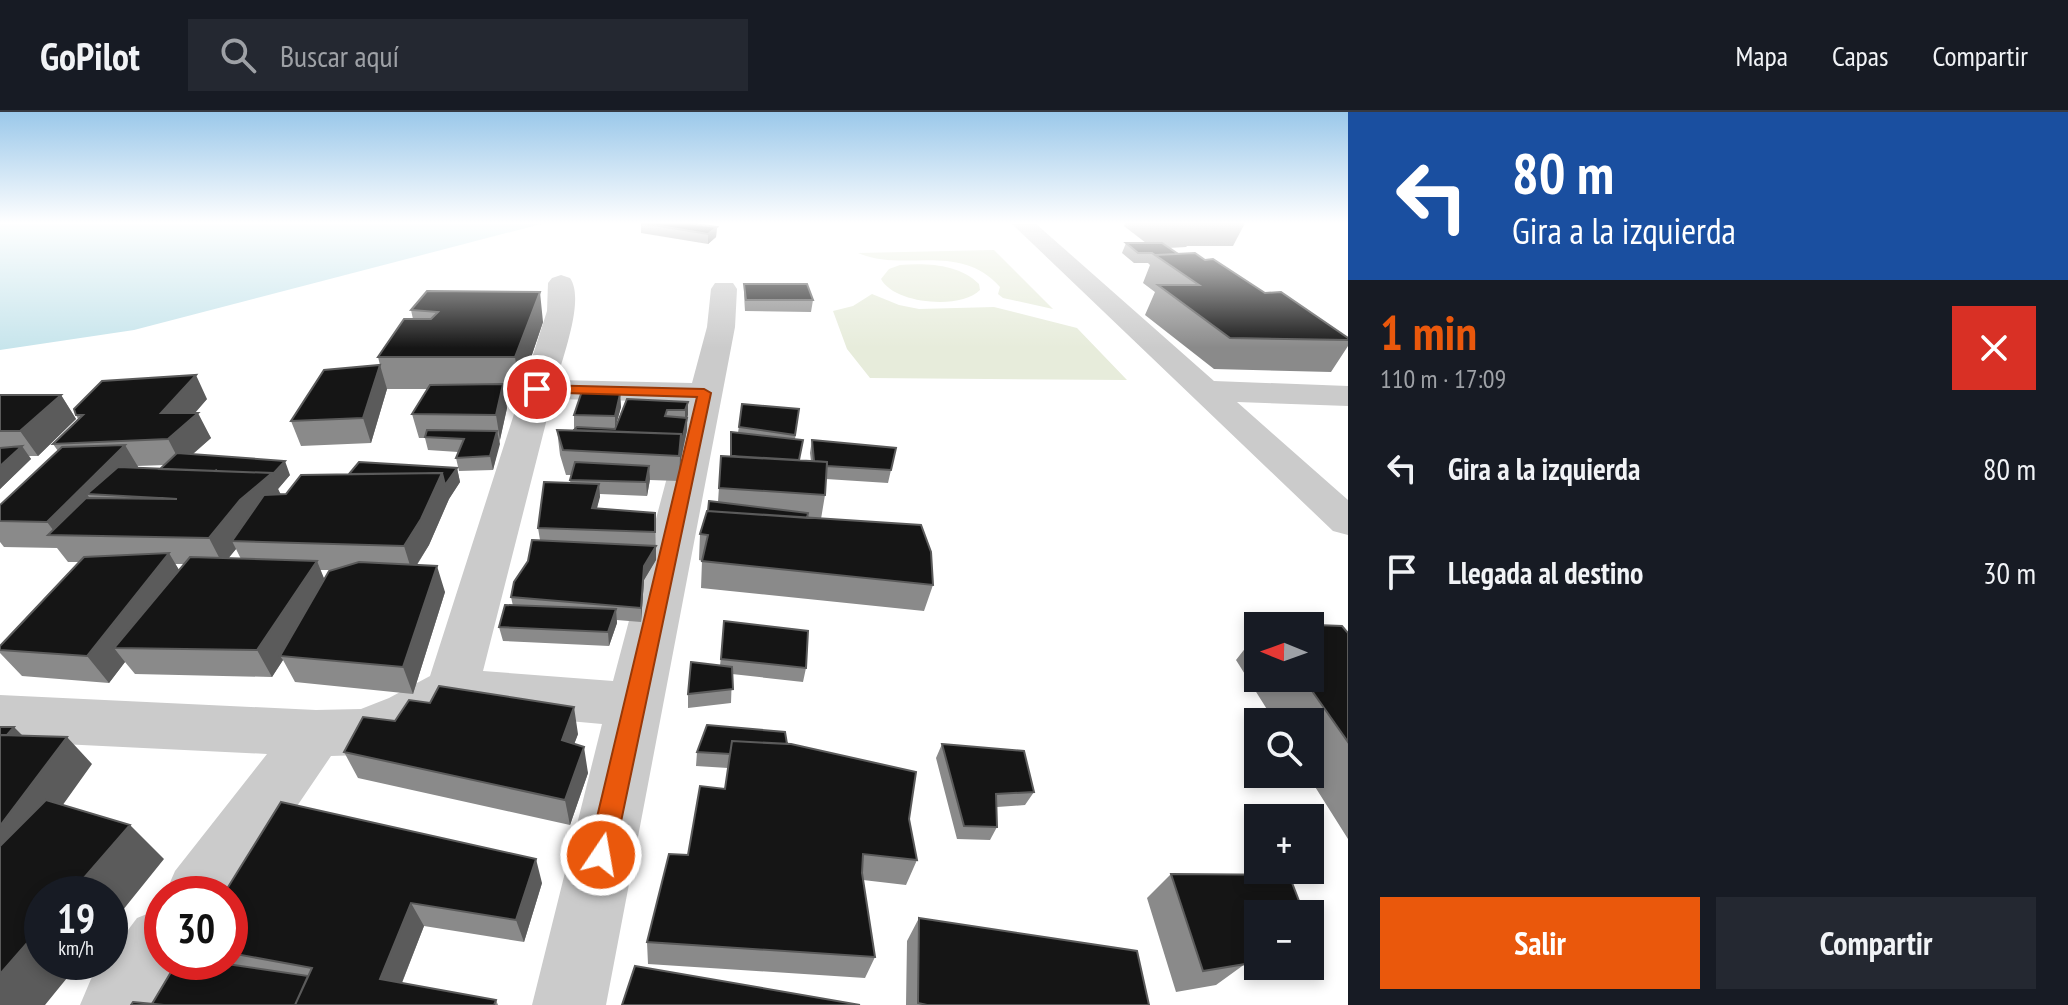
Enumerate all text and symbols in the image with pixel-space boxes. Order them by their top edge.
search box [188,19,748,91]
text: GoPilot [40,31,140,80]
icon: search [216,33,260,77]
text: Buscar aquí [280,36,399,75]
text: Mapa [1736,37,1788,74]
text: Capas [1832,37,1888,74]
text: Compartir [1932,37,2028,74]
text: 80 m [1512,137,1614,209]
icon: left [1380,144,1484,248]
text: Gira a la izquierda [1512,207,1736,254]
text: 1 min [1380,301,1477,363]
button: close [1952,306,2036,390]
pin [503,355,571,423]
text: 110 m · 17:09 [1380,362,1506,395]
icon: arrive [515,367,559,411]
icon: left [1380,446,1424,490]
text: Gira a la izquierda [1448,449,1640,488]
text: 80 m [1983,449,2036,488]
icon: arrive [1380,550,1424,594]
text: Llegada al destino [1448,553,1643,592]
text: 30 m [1983,553,2036,592]
north arrow [1244,612,1324,692]
map controls [1244,612,1324,980]
button: search [1244,708,1324,788]
button: + [1244,804,1324,884]
position arrow [559,813,643,897]
speed limit sign: 30 [144,876,248,980]
text: 19 [57,892,95,944]
button: Salir [1380,897,1700,989]
button: Compartir [1716,897,2036,989]
button: − [1244,900,1324,980]
text: km/h [58,935,94,961]

